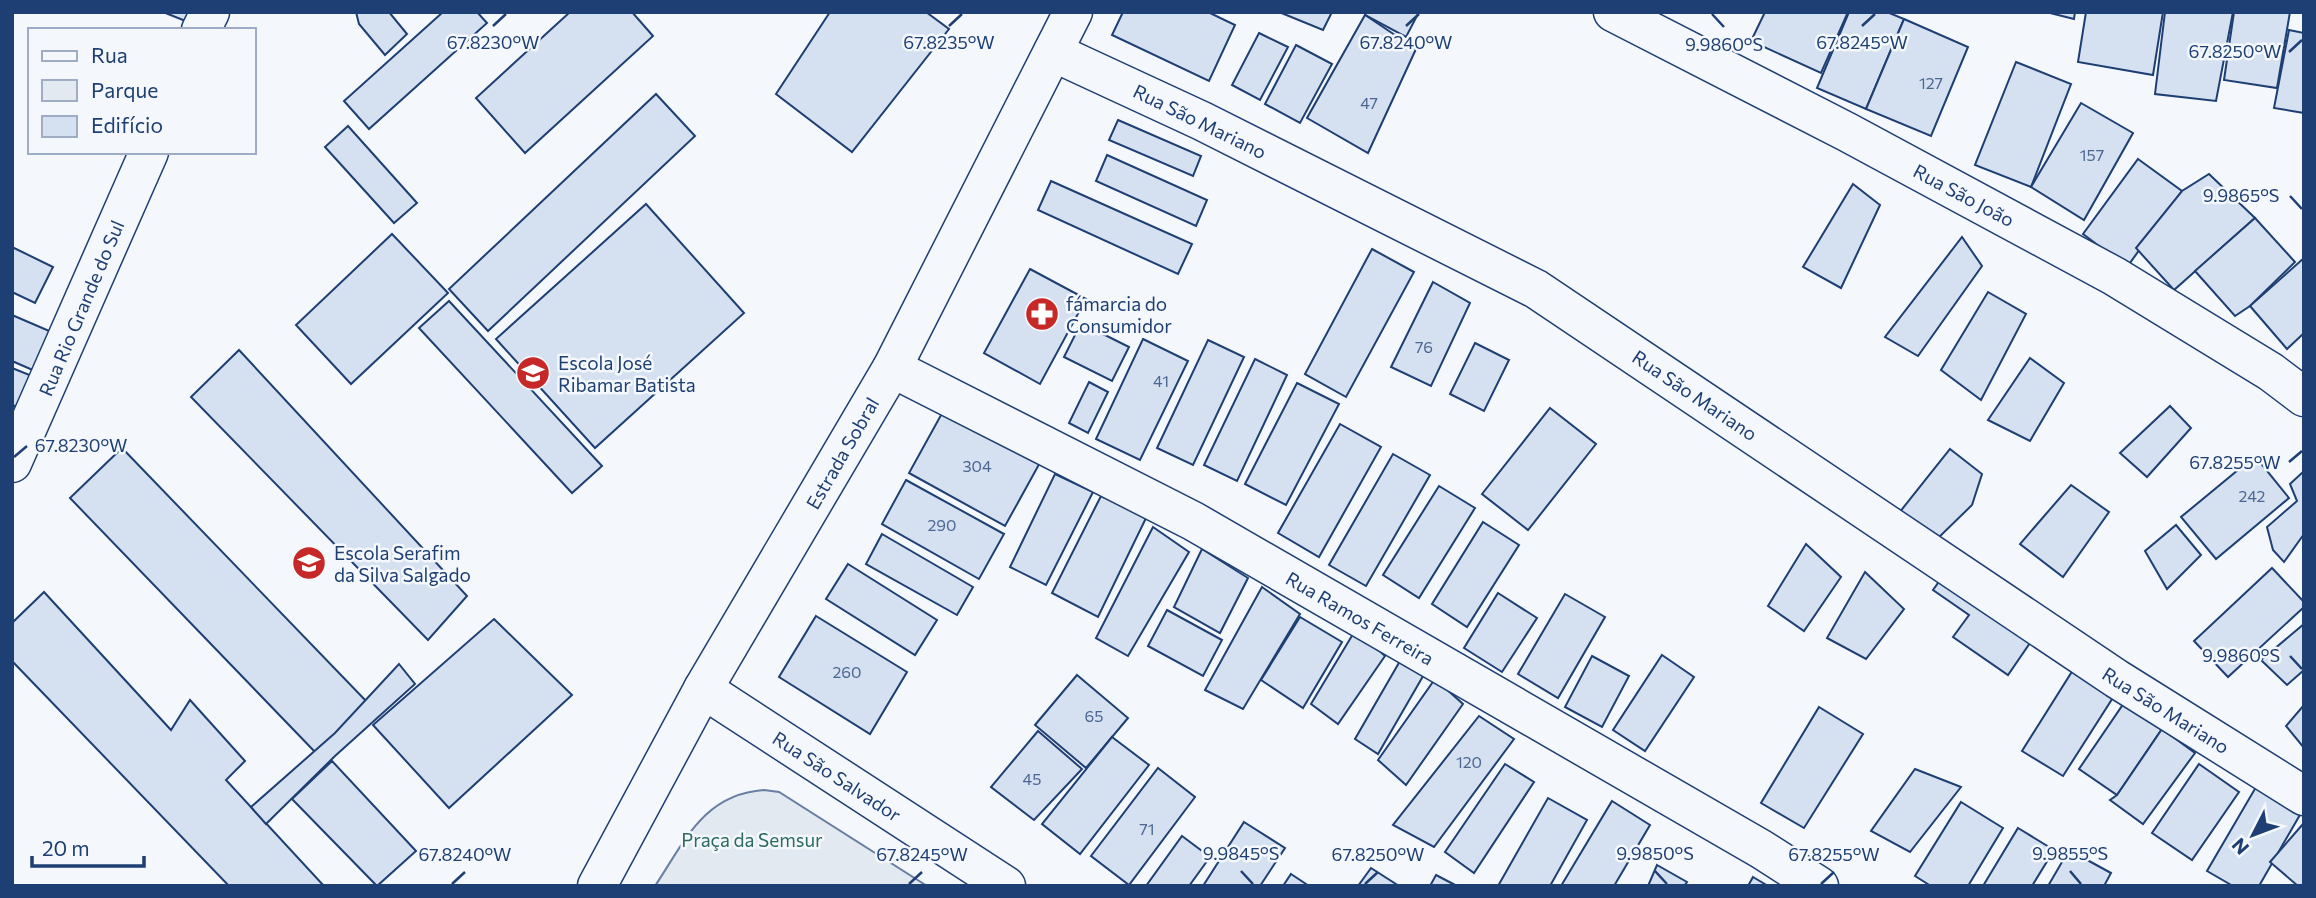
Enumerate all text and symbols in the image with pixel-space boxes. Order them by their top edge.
legend [28,28,256,154]
text: 67.8230°W [447,31,539,53]
text: 67.8235°W [903,31,995,53]
text: 67.8240°W [1360,31,1452,53]
text: 67.8245°W [1816,31,1908,53]
text: 9.9860°S [1685,33,1763,55]
text: 67.8250°W [2189,40,2281,62]
text: Rua [91,42,128,67]
house number: 127 [1919,73,1943,92]
text: Parque [91,77,158,102]
street label: Rua São Mariano [1130,79,1270,163]
house number: 47 [1360,93,1378,112]
text: Edifício [91,112,163,137]
house number: 157 [2080,145,2104,164]
street label: Rua São João [1910,159,2018,231]
text: 9.9865°S [2203,184,2279,206]
street label: Rua Rio Grande do Sul [34,217,128,399]
place label: fámarcia do Consumidor [1066,292,1172,337]
pharmacy icon: fámarcia do Consumidor [1023,295,1061,333]
house number: 76 [1415,337,1433,356]
street label: Rua São Mariano [1628,345,1762,445]
place label: Escola José Ribamar Batista [558,351,696,396]
school or university icon: Escola José Ribamar Batista [514,354,552,392]
house number: 41 [1153,371,1169,390]
street label: Estrada Sobral [801,393,883,513]
text: 67.8230°W [35,434,127,456]
text: 67.8255°W [2189,451,2281,473]
house number: 304 [962,456,992,475]
house number: 242 [2239,486,2266,505]
house number: 290 [928,515,956,534]
place label: Escola Serafim da Silva Salgado [334,541,471,586]
school or university icon: Escola Serafim da Silva Salgado [290,544,328,582]
street label: Rua Ramos Ferreira [1282,566,1438,670]
text: 9.9860°S [2202,644,2280,666]
house number: 260 [833,662,861,681]
street label: Rua São Mariano [2098,662,2234,758]
house number: 65 [1085,706,1103,725]
street label: Rua São Salvador [769,726,906,826]
house number: 120 [1456,752,1482,771]
house number: 45 [1023,769,1041,788]
north arrow [2218,800,2288,870]
house number: 71 [1139,819,1155,838]
scale bar [32,824,144,868]
park label: Praça da Semsur [681,828,823,851]
text: N [2227,834,2253,860]
text: 20 m [42,835,90,860]
text: 9.9845°S [1203,842,1279,864]
text: 9.9850°S [1616,842,1694,864]
text: 9.9855°S [2032,842,2108,864]
text: 67.8240°W [419,843,511,865]
text: 67.8245°W [876,843,968,865]
text: 67.8250°W [1332,843,1424,865]
text: 67.8255°W [1788,843,1880,865]

